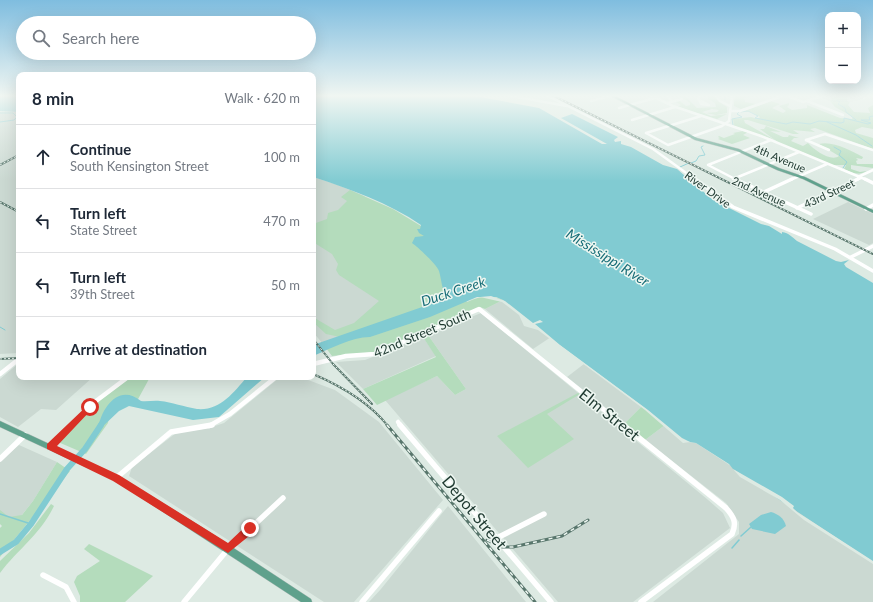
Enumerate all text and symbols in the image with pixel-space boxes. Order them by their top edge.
map controls [825,12,861,84]
button: + [825,12,861,48]
search box [16,16,316,60]
icon: search [30,27,52,49]
text: Search here [62,29,139,47]
button: − [825,48,861,84]
text: 8 min [32,88,74,109]
text: Walk · 620 m [224,90,300,106]
text: Continue [70,140,131,158]
street label: 4th Avenue [752,141,808,175]
icon: ahead [32,146,54,168]
text: 100 m [263,149,300,165]
text: South Kensington Street [70,158,209,174]
street label: River Drive [682,168,734,210]
street label: 2nd Avenue [730,173,788,209]
street label: 43rd Street [802,176,856,210]
text: Turn left [70,204,126,222]
icon: left [32,210,54,232]
text: 470 m [263,213,300,229]
text: State Street [70,222,137,238]
water label: Mississippi River [563,225,653,289]
text: Turn left [70,268,126,286]
water label: Duck Creek [419,272,488,309]
icon: left [32,274,54,296]
text: 50 m [271,277,300,293]
text: 39th Street [70,286,135,302]
street label: 42nd Street South [371,305,473,361]
icon: arrive [32,338,54,360]
text: Arrive at destination [70,340,207,358]
street label: Elm Street [576,384,644,444]
route start [81,398,99,416]
street label: Depot Street [439,471,511,553]
route end [241,519,259,537]

